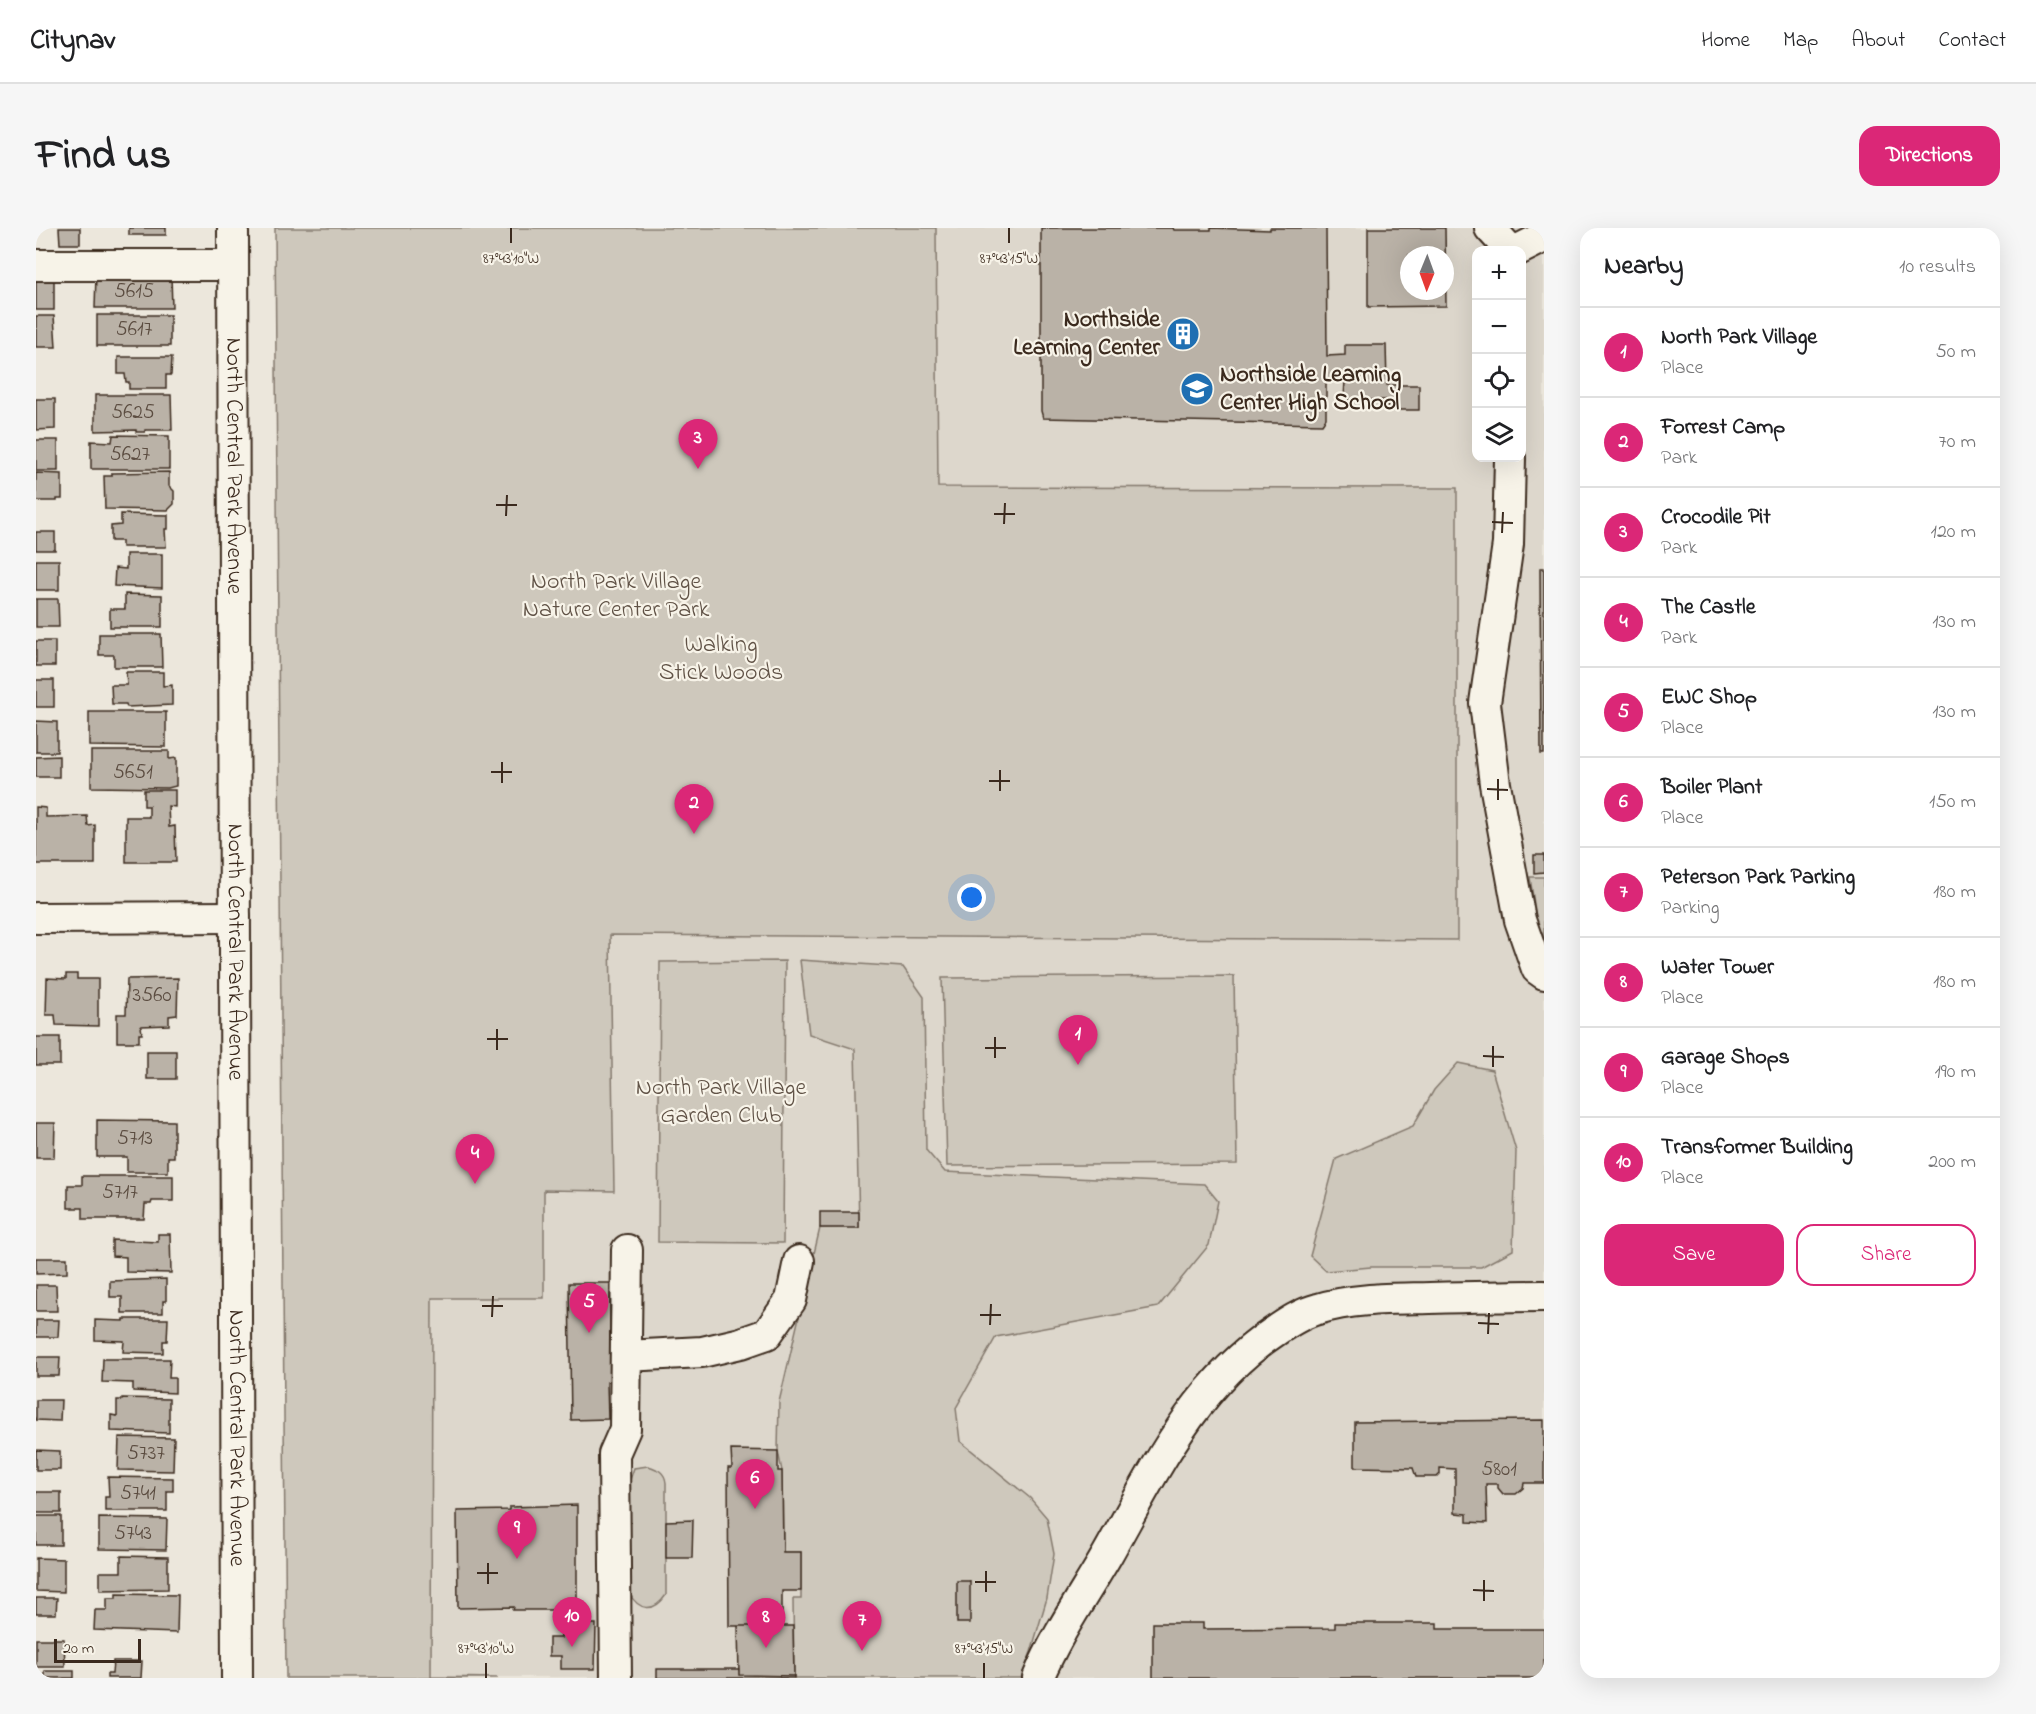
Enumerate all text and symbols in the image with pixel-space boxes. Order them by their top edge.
text: Citynav [30,21,115,62]
text: Home [1701,26,1750,56]
text: Map [1783,26,1818,56]
text: About [1851,26,1905,56]
text: Contact [1938,26,2006,56]
text: Find us [36,126,171,187]
button: Directions [1859,126,2000,186]
north arrow [1400,246,1454,300]
map controls [1472,246,1526,462]
button: + [1472,246,1526,300]
text: 87°43'10"W [483,248,539,270]
text: 87°43'15"W [980,248,1038,270]
text: Nearby [1604,248,1683,286]
text: 10 results [1899,253,1976,282]
house number: 5615 [114,277,154,307]
button: − [1472,300,1526,354]
place label: Northside Learning Center [1013,303,1161,367]
house number: 5617 [116,315,153,345]
building icon: Northside Learning Center [1165,316,1201,352]
text: North Park Village [1661,322,1817,354]
street label: North Central Park Avenue [216,337,252,595]
text: 1 [1620,338,1627,367]
text: 50 m [1935,338,1976,367]
button: locate [1472,354,1526,408]
text: Place [1661,354,1703,383]
place label: Northside Learning Center High School [1220,358,1401,422]
school or university icon: Northside Learning Center High School [1179,371,1215,407]
house number: 5625 [111,398,155,428]
button: layers [1472,408,1526,462]
text: Forrest Camp [1661,412,1785,444]
pin: 3 [678,420,718,469]
text: 2 [1619,428,1628,457]
text: 70 m [1939,428,1976,457]
house number: 5627 [110,440,151,470]
text: Park [1661,444,1697,473]
text: Crocodile Pit [1661,502,1771,534]
text: 3 [1619,518,1628,547]
text: 120 m [1931,518,1976,547]
text: Park [1661,534,1697,563]
park label: North Park Village Nature Center Park [523,565,710,628]
text: The Castle [1661,592,1756,624]
text: 4 [1619,608,1628,637]
text: 130 m [1932,608,1976,637]
text: Park [1661,624,1697,653]
park label: Walking Stick Woods [659,628,783,691]
text: EWC Shop [1661,682,1757,714]
text: 5 [1618,698,1629,727]
text: 130 m [1932,698,1976,727]
text: Place [1661,714,1703,743]
house number: 5651 [113,758,153,788]
text: Boiler Plant [1661,772,1762,804]
pin: 2 [674,784,714,834]
text: 6 [1619,788,1628,817]
text: 150 m [1929,788,1976,817]
text: Place [1661,804,1703,833]
street label: North Central Park Avenue [217,823,253,1081]
text: Peterson Park Parking [1661,862,1855,894]
text: 7 [1619,878,1628,907]
text: 180 m [1933,878,1976,907]
your location [957,883,986,912]
text: Parking [1661,894,1720,923]
text: Water Tower [1661,952,1774,984]
text: 8 [1620,968,1627,997]
text: 180 m [1933,968,1976,997]
house number: 3560 [133,981,172,1011]
text: Place [1661,984,1703,1013]
pin: 1 [1058,1016,1098,1065]
text: Garage Shops [1661,1042,1790,1074]
text: 9 [1620,1058,1627,1087]
text: 190 m [1934,1058,1976,1087]
park label: North Park Village Garden Club [636,1071,806,1134]
text: Place [1661,1074,1703,1103]
house number: 5713 [117,1124,153,1154]
text: Transformer Building [1661,1132,1853,1164]
pin: 4 [456,1134,494,1184]
text: 10 [1616,1148,1631,1177]
text: 200 m [1928,1148,1976,1177]
text: Place [1661,1164,1703,1193]
house number: 5717 [102,1178,138,1208]
button: Save [1604,1224,1784,1286]
button: Share [1796,1224,1976,1286]
pin: 5 [570,1284,608,1333]
street label: North Central Park Avenue [218,1309,254,1567]
house number: 5737 [127,1439,165,1469]
house number: 5801 [1481,1455,1517,1485]
pin: 6 [736,1460,774,1509]
house number: 5741 [120,1479,156,1509]
pin: 9 [498,1510,536,1559]
house number: 5743 [114,1519,152,1549]
pin: 10 [552,1598,592,1647]
pin: 8 [746,1598,786,1648]
pin: 7 [842,1602,882,1651]
scale bar [54,1636,141,1664]
text: 20 m [63,1637,94,1661]
text: 87°43'10"W [458,1638,514,1660]
text: 87°43'15"W [955,1638,1013,1660]

